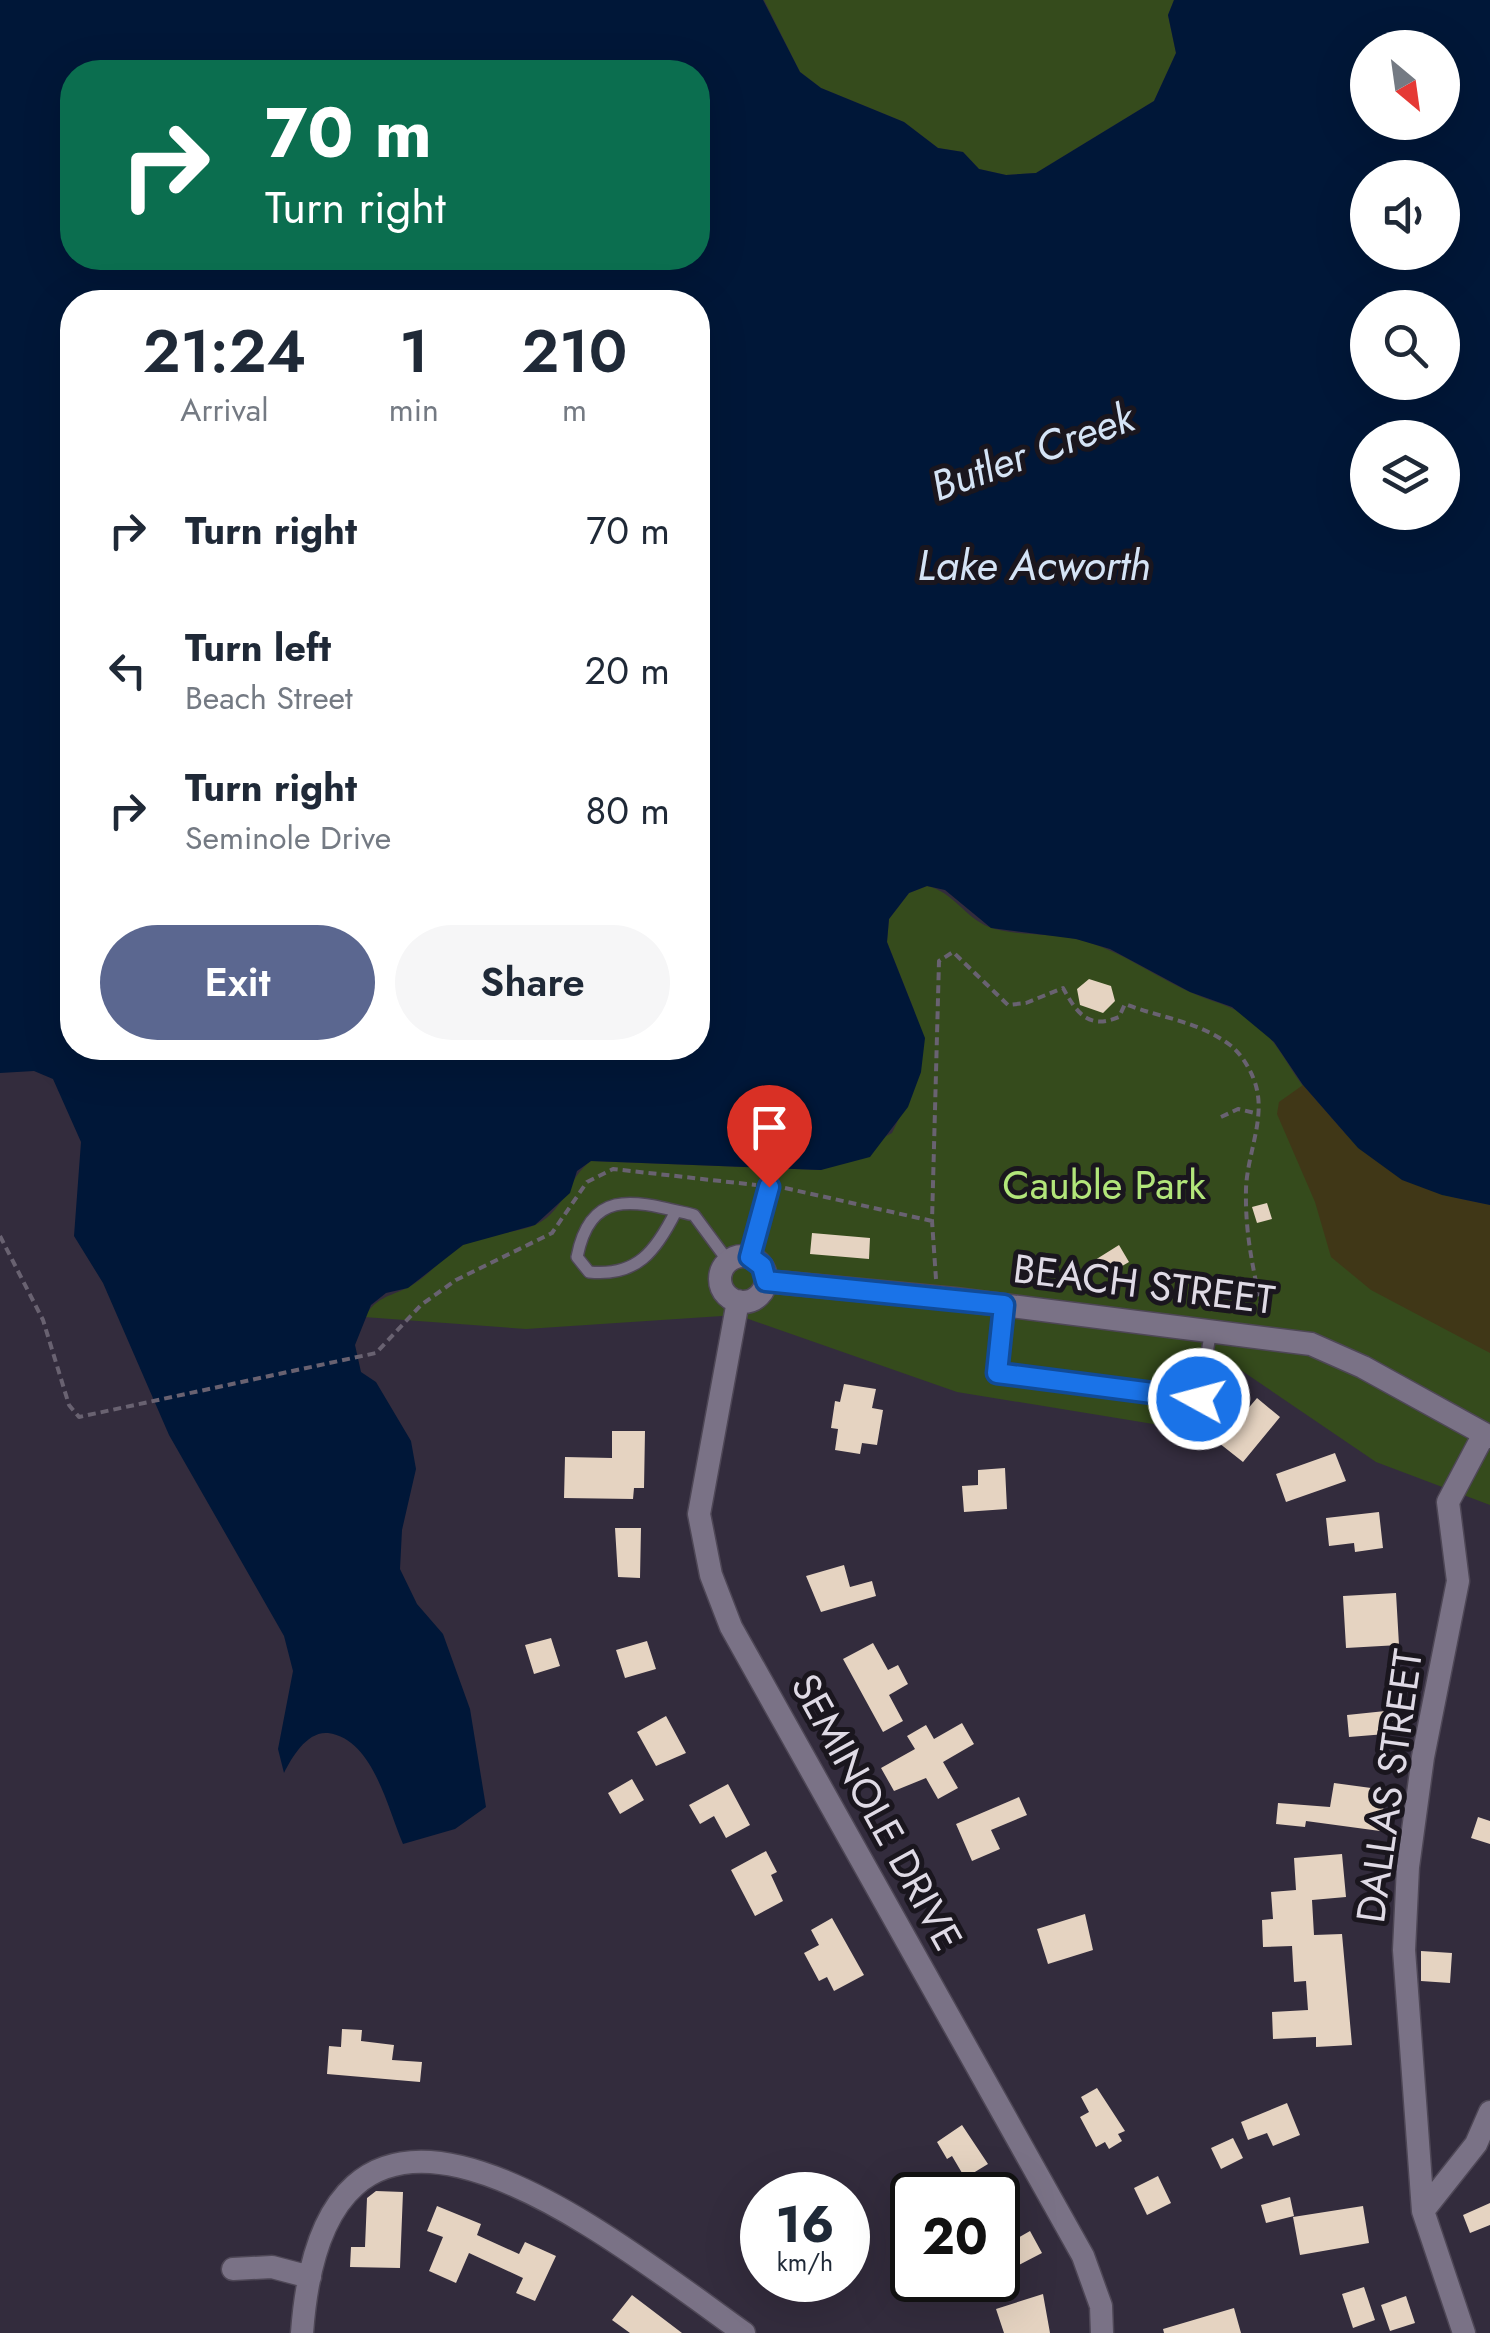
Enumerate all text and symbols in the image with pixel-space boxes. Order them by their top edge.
north arrow [1350,30,1460,140]
map controls [1350,30,1460,530]
text: 70 m [265,82,432,183]
icon: right [100,100,230,230]
button: sound [1350,160,1460,270]
text: Turn right [265,175,446,240]
button: search [1350,290,1460,400]
text: 21:24 [143,308,306,395]
text: 1 [399,308,429,395]
text: 210 [522,308,627,395]
water label: Butler Creek [922,386,1144,516]
text: Arrival [180,387,269,433]
text: min [389,387,439,433]
text: m [562,387,587,433]
button: layers [1350,420,1460,530]
icon: right [100,503,155,558]
text: Turn right [185,503,357,558]
text: 70 m [586,503,670,558]
water label: Lake Acworth [917,535,1151,596]
text: Turn left [185,620,331,675]
icon: left [100,643,155,698]
text: 20 m [585,643,670,698]
text: Beach Street [185,675,353,721]
text: Turn right [185,760,357,815]
icon: right [100,783,155,838]
text: 80 m [585,783,670,838]
text: Seminole Drive [185,815,391,861]
button: Exit [100,925,375,1040]
button: Share [395,925,670,1040]
pin [727,1085,812,1188]
icon: arrive [742,1100,797,1155]
park label: Cauble Park [1002,1156,1206,1214]
street label: BEACH STREET [1010,1239,1278,1329]
position arrow [1147,1347,1251,1451]
street label: DALLAS STREET [1341,1645,1437,1926]
street label: SEMINOLE DRIVE [777,1663,977,1961]
speed limit sign: 20 [890,2172,1020,2302]
text: 16 [776,2188,834,2261]
text: km/h [777,2244,833,2280]

